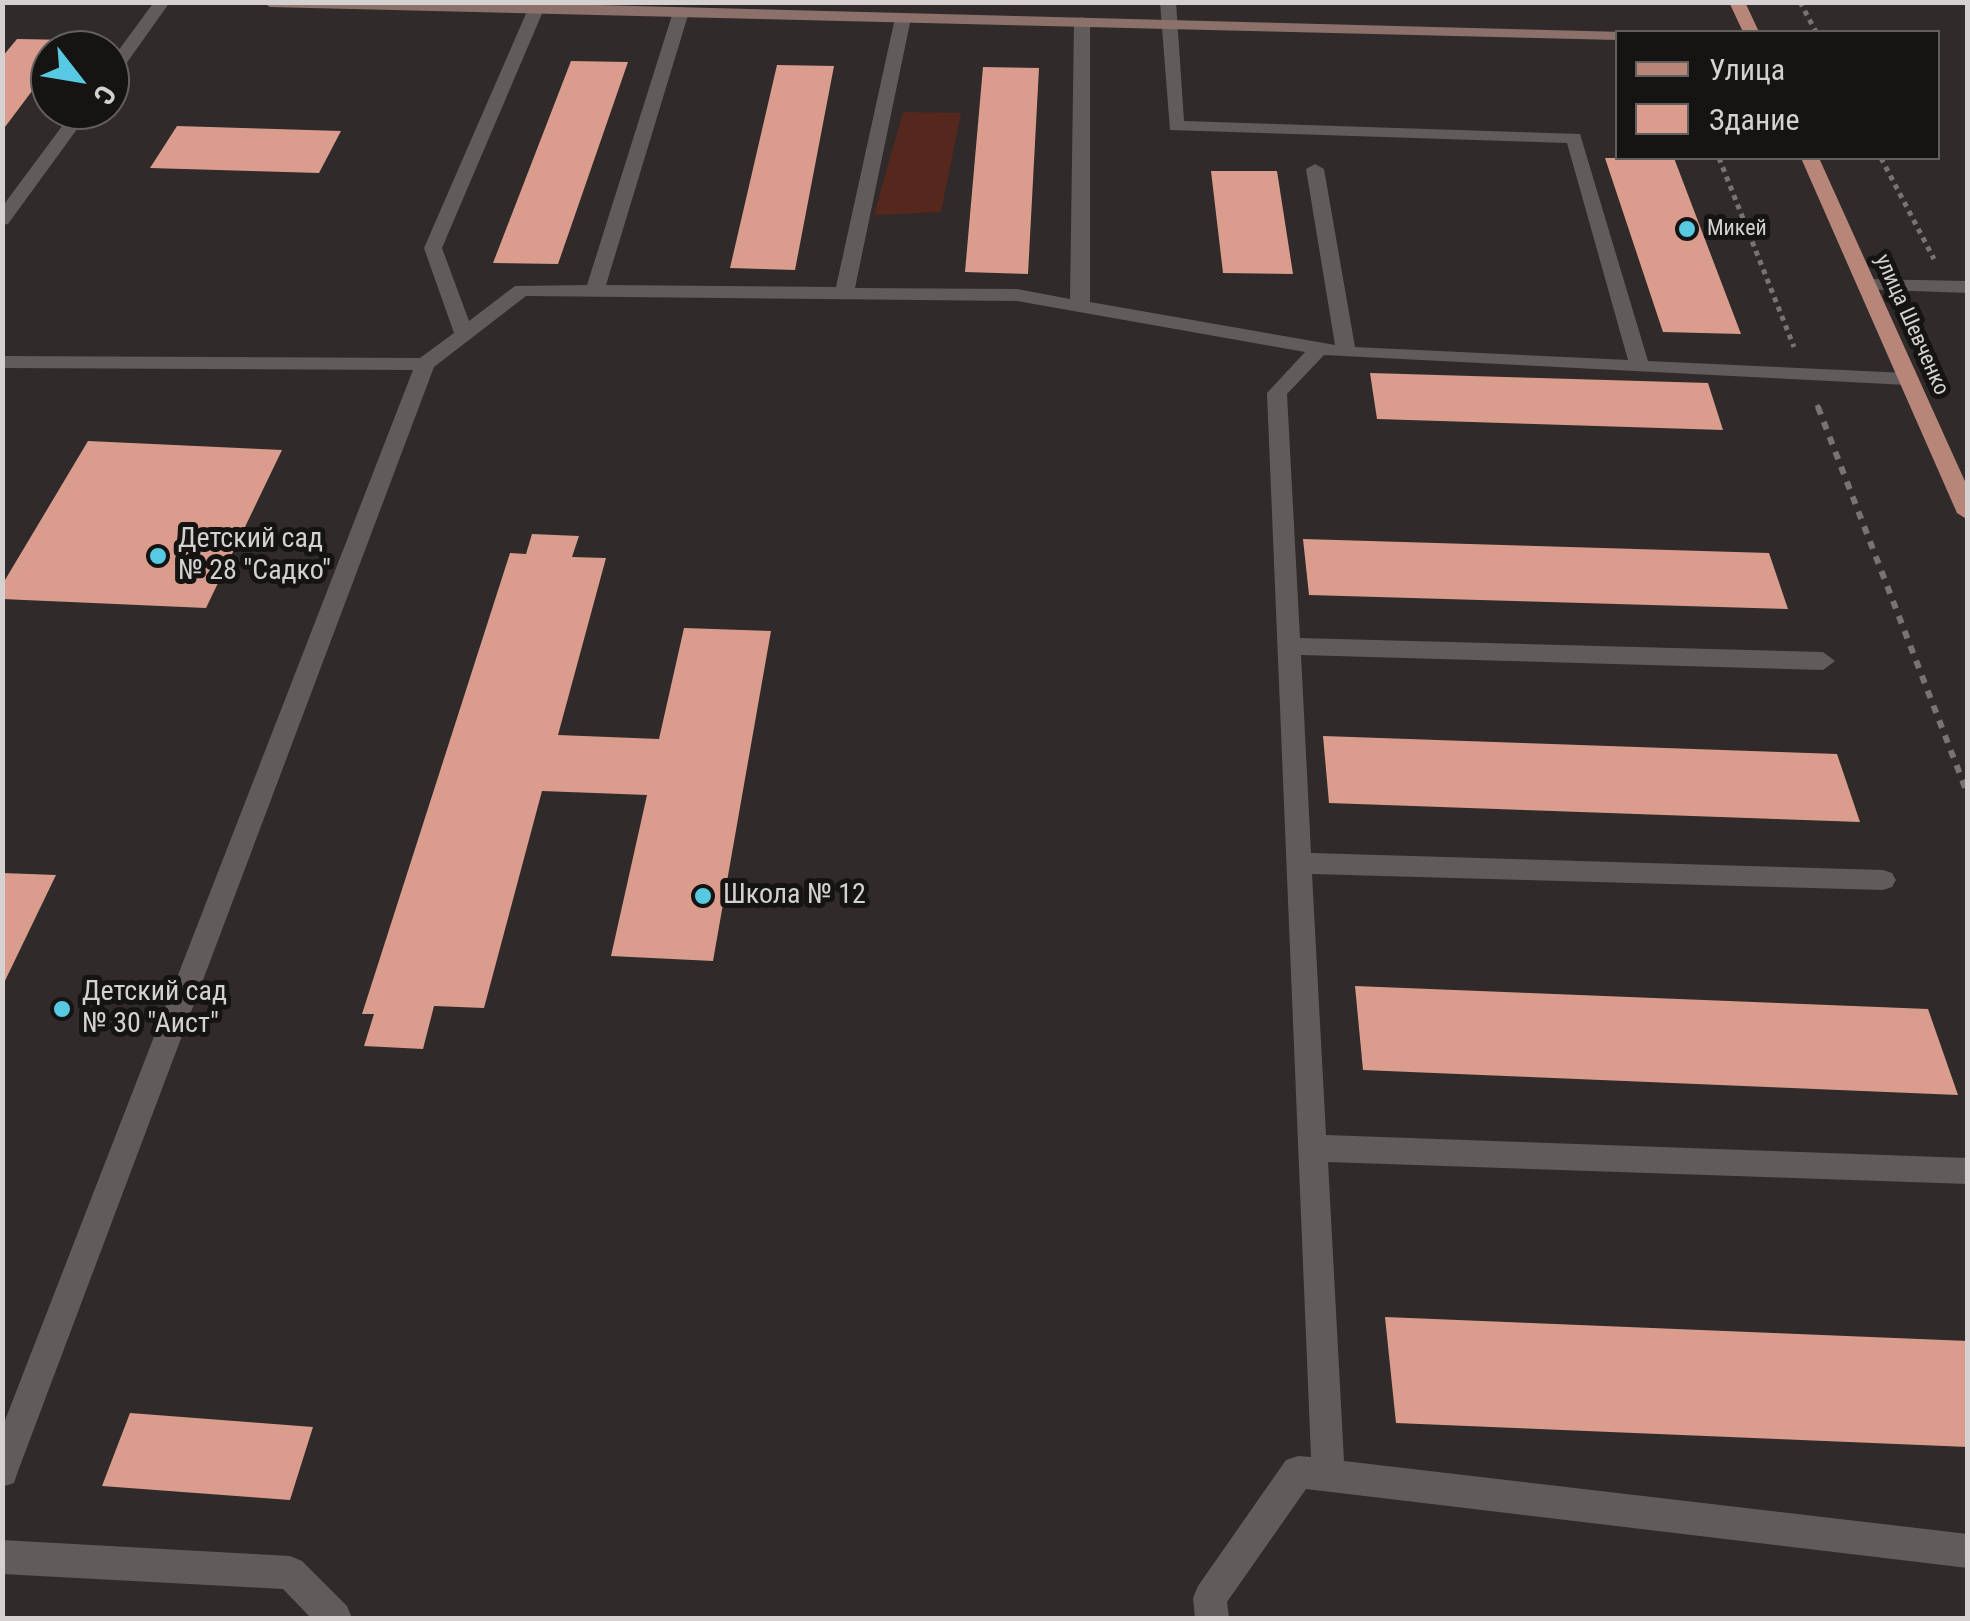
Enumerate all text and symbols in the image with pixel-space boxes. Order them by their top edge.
north arrow [30,30,130,130]
legend [1615,30,1940,160]
text: Улица [1709,52,1785,87]
text: С [86,79,123,110]
text: Здание [1709,102,1800,137]
place label: Микей [1707,216,1767,242]
marker: Микей [1676,218,1698,240]
street label: улица Шевченко [1868,251,1954,399]
place label: Детский сад № 28 "Садко" [178,523,331,589]
marker: Детский сад № 28 "Садко" [147,545,169,567]
place label: Школа № 12 [723,879,866,913]
marker: Школа № 12 [692,885,714,907]
place label: Детский сад № 30 "Аист" [82,976,227,1042]
marker: Детский сад № 30 "Аист" [51,998,73,1020]

